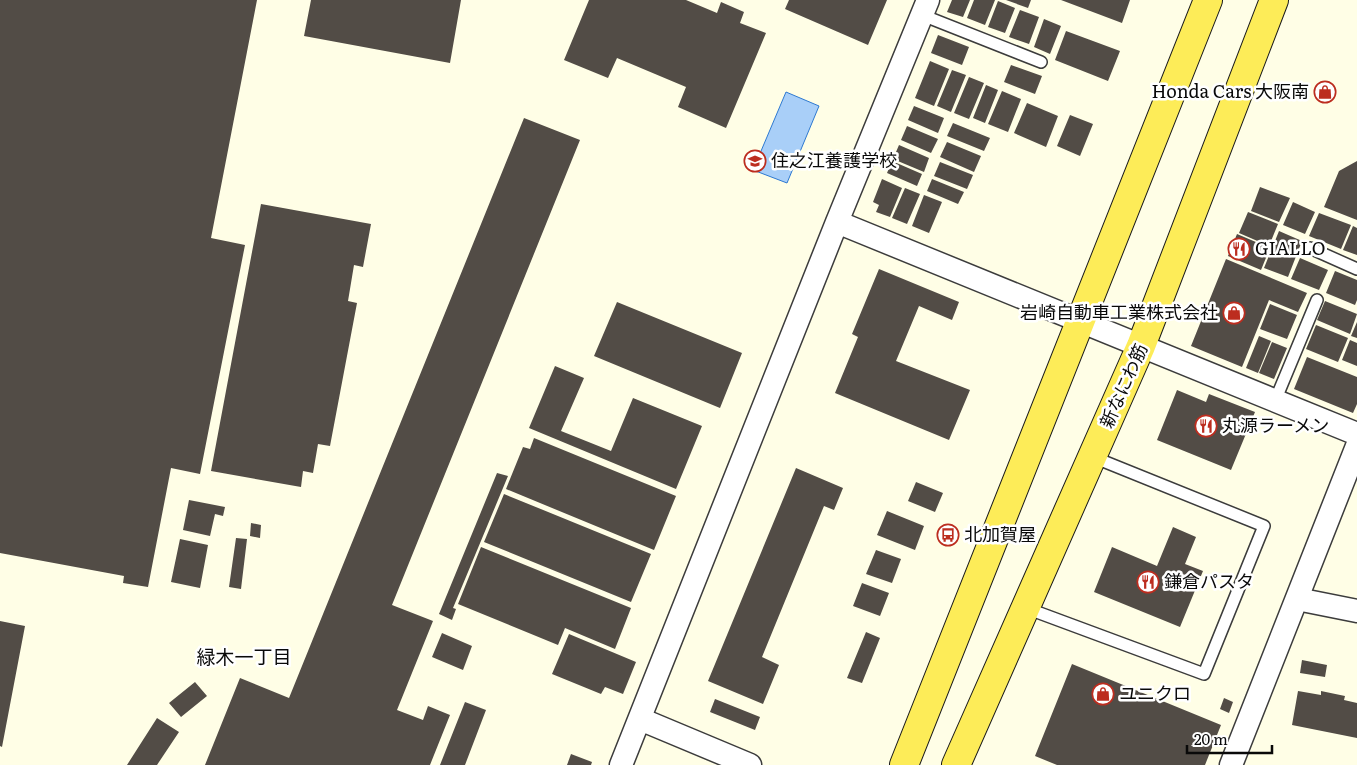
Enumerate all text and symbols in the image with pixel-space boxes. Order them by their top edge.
place label: Honda Cars 大阪南 [1151,77,1309,104]
shop icon: Honda Cars 大阪南 [1313,80,1337,104]
place label: 住之江養護学校 [771,146,897,173]
school or university icon: 住之江養護学校 [743,149,767,173]
place label: GIALLO [1255,234,1325,261]
restaurant icon: GIALLO [1227,237,1251,261]
place label: 岩崎自動車工業株式会社 [1020,298,1218,325]
shop icon: 岩崎自動車工業株式会社 [1222,301,1246,325]
street label: 新なにわ筋 [1092,339,1153,432]
place label: 丸源ラーメン [1222,411,1329,438]
restaurant icon: 丸源ラーメン [1194,414,1218,438]
place label: 北加賀屋 [964,520,1036,547]
bus stop icon: 北加賀屋 [936,523,960,547]
place label: 鎌倉パスタ [1164,567,1254,594]
restaurant icon: 鎌倉パスタ [1136,570,1160,594]
district label: 緑木一丁目 [196,642,292,670]
place label: ユニクロ [1119,679,1191,706]
shop icon: ユニクロ [1091,682,1115,706]
scale bar [1187,722,1272,754]
text: 20 m [1194,727,1228,750]

